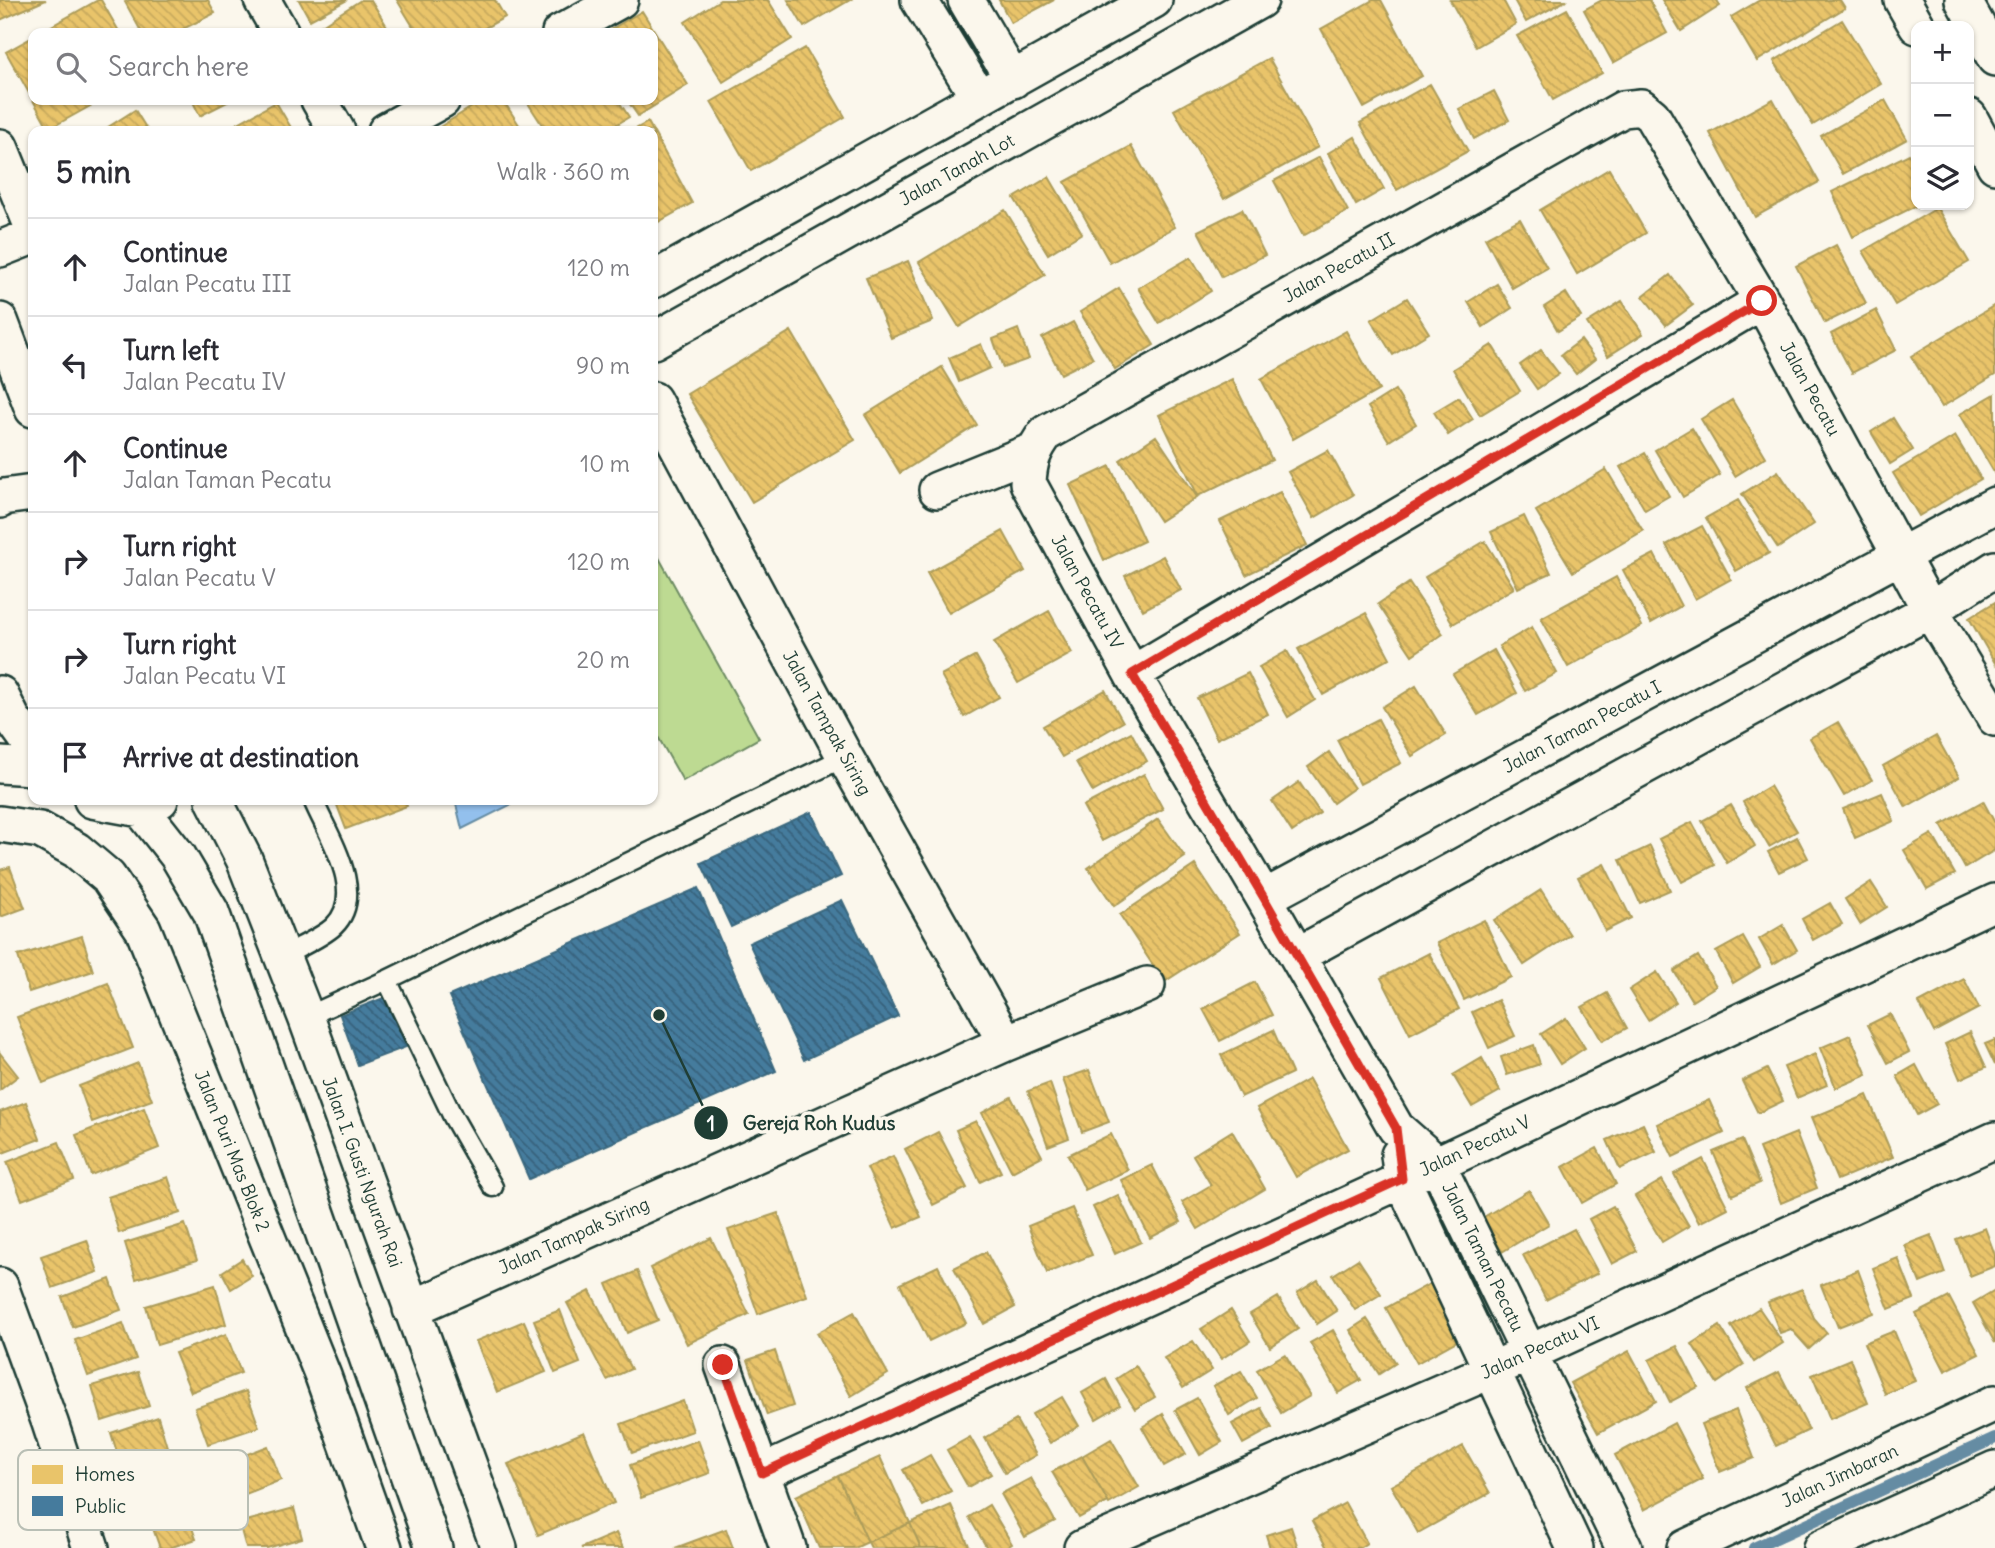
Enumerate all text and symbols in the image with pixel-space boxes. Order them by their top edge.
map controls [1911,21,1974,210]
button: + [1911,21,1974,84]
search box [28,28,658,105]
icon: search [52,48,90,86]
text: Search here [108,50,249,83]
button: − [1911,84,1974,147]
street label: Jalan Tanah Lot [895,128,1018,211]
button: layers [1911,147,1974,210]
text: 5 min [56,153,131,191]
text: Walk · 360 m [497,157,630,186]
street label: Jalan Pecatu II [1279,227,1399,308]
text: Continue [123,236,228,269]
icon: ahead [56,248,94,286]
text: 120 m [567,253,630,282]
text: Jalan Pecatu III [123,269,292,298]
route start [1746,285,1777,316]
text: Turn left [123,334,219,367]
street label: Jalan Pecatu [1775,338,1846,440]
icon: left [56,346,94,384]
text: 90 m [576,351,630,380]
text: Jalan Pecatu IV [123,367,286,396]
text: Continue [123,432,228,465]
icon: ahead [56,444,94,482]
text: 10 m [580,449,630,478]
text: Jalan Taman Pecatu [123,465,332,494]
text: Turn right [123,530,236,563]
street label: Jalan Pecatu IV [1046,530,1128,653]
icon: right [56,542,94,580]
text: 120 m [567,547,630,576]
text: Jalan Pecatu V [123,563,276,592]
text: Turn right [123,628,236,661]
icon: right [56,640,94,678]
text: 20 m [577,645,630,674]
street label: Jalan Tampak Siring [778,646,877,799]
text: Jalan Pecatu VI [123,661,286,690]
street label: Jalan Taman Pecatu I [1499,675,1665,778]
icon: arrive [56,738,94,776]
text: Arrive at destination [123,741,359,774]
street label: Jalan Puri Mas Blok 2 [190,1067,275,1235]
street label: Jalan I. Gusti Ngurah Rai [317,1073,408,1270]
callout: Gereja Roh Kudus [694,1103,909,1143]
text: 1 [707,1110,715,1137]
street label: Jalan Pecatu V [1416,1110,1534,1181]
text: Gereja Roh Kudus [743,1111,896,1135]
street label: Jalan Taman Pecatu [1437,1178,1530,1335]
street label: Jalan Tampak Siring [495,1192,653,1279]
street label: Jalan Pecatu VI [1477,1311,1603,1384]
route end [707,1349,738,1380]
street label: Jalan Jimbaran [1778,1439,1902,1513]
legend [18,1450,248,1530]
text: Homes [75,1462,135,1486]
text: Public [75,1494,126,1518]

